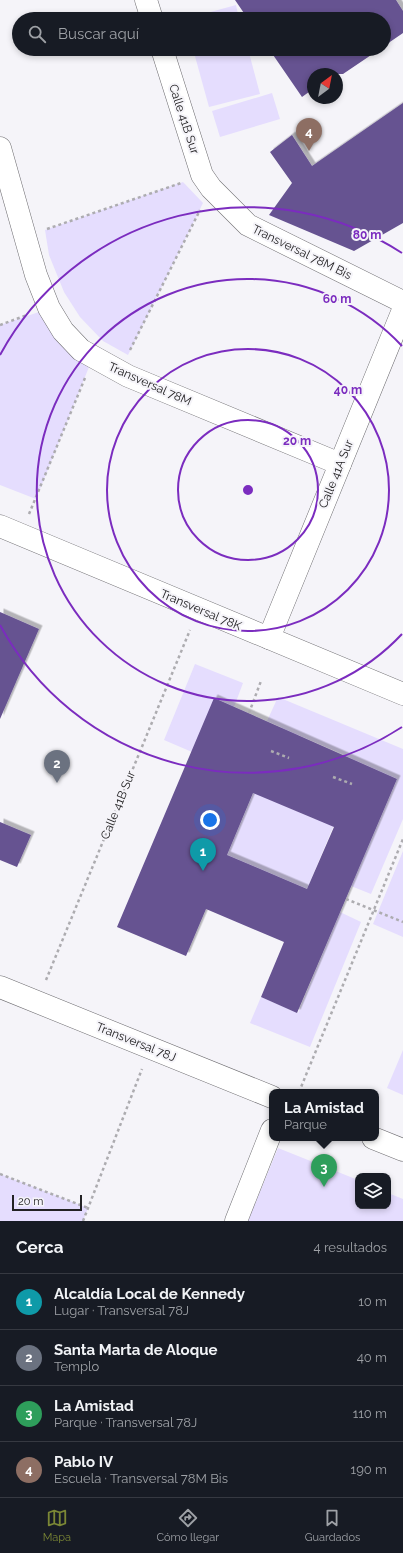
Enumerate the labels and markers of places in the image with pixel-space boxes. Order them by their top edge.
pin: 4 [296,118,322,151]
centre of rings [241,483,255,497]
pin: 2 [44,750,70,783]
pin: 1 [190,838,216,871]
pin: 3 [311,1154,337,1187]

